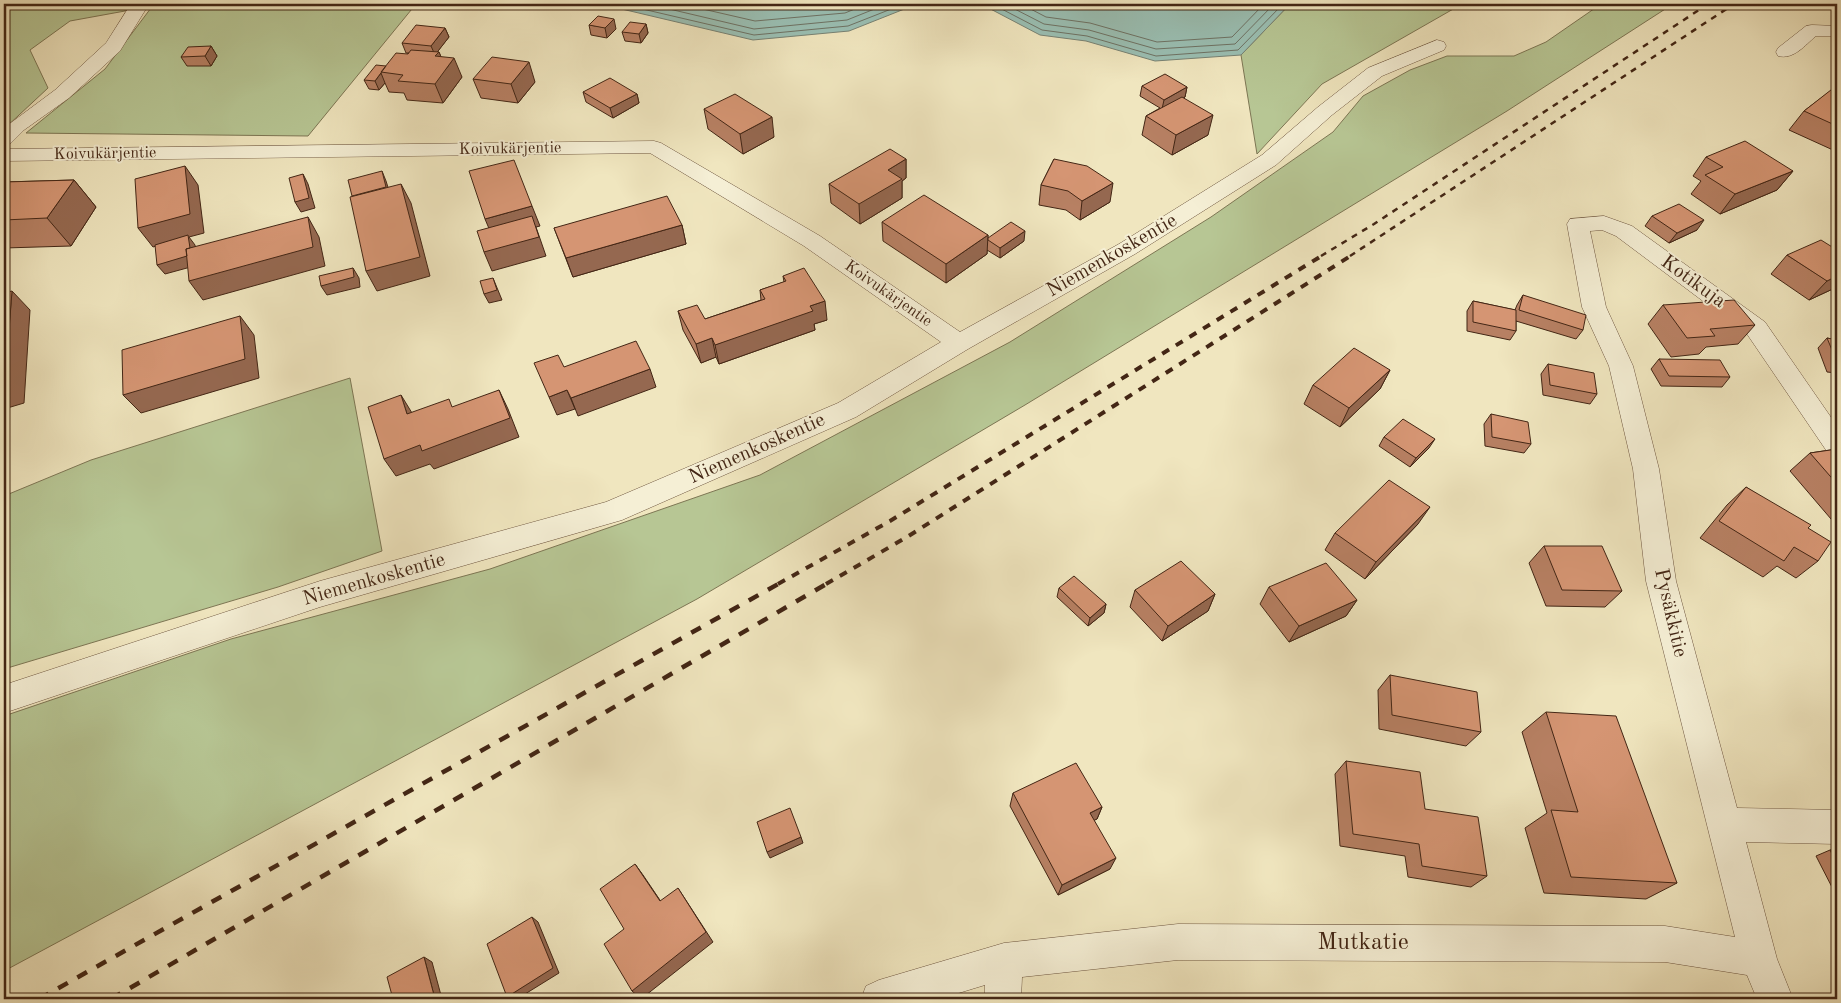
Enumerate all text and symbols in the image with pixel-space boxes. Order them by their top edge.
street label: Koivukärjentie [459,140,561,158]
street label: Koivukärjentie [54,145,156,163]
street label: Niemenkoskentie [1043,211,1181,301]
street label: Kotikuja [1657,252,1729,312]
street label: Koivukärjentie [841,258,935,330]
street label: Niemenkoskentie [686,410,828,488]
street label: Niemenkoskentie [301,550,447,610]
street label: Pysäkkitie [1650,567,1690,659]
street label: Mutkatie [1317,931,1409,955]

